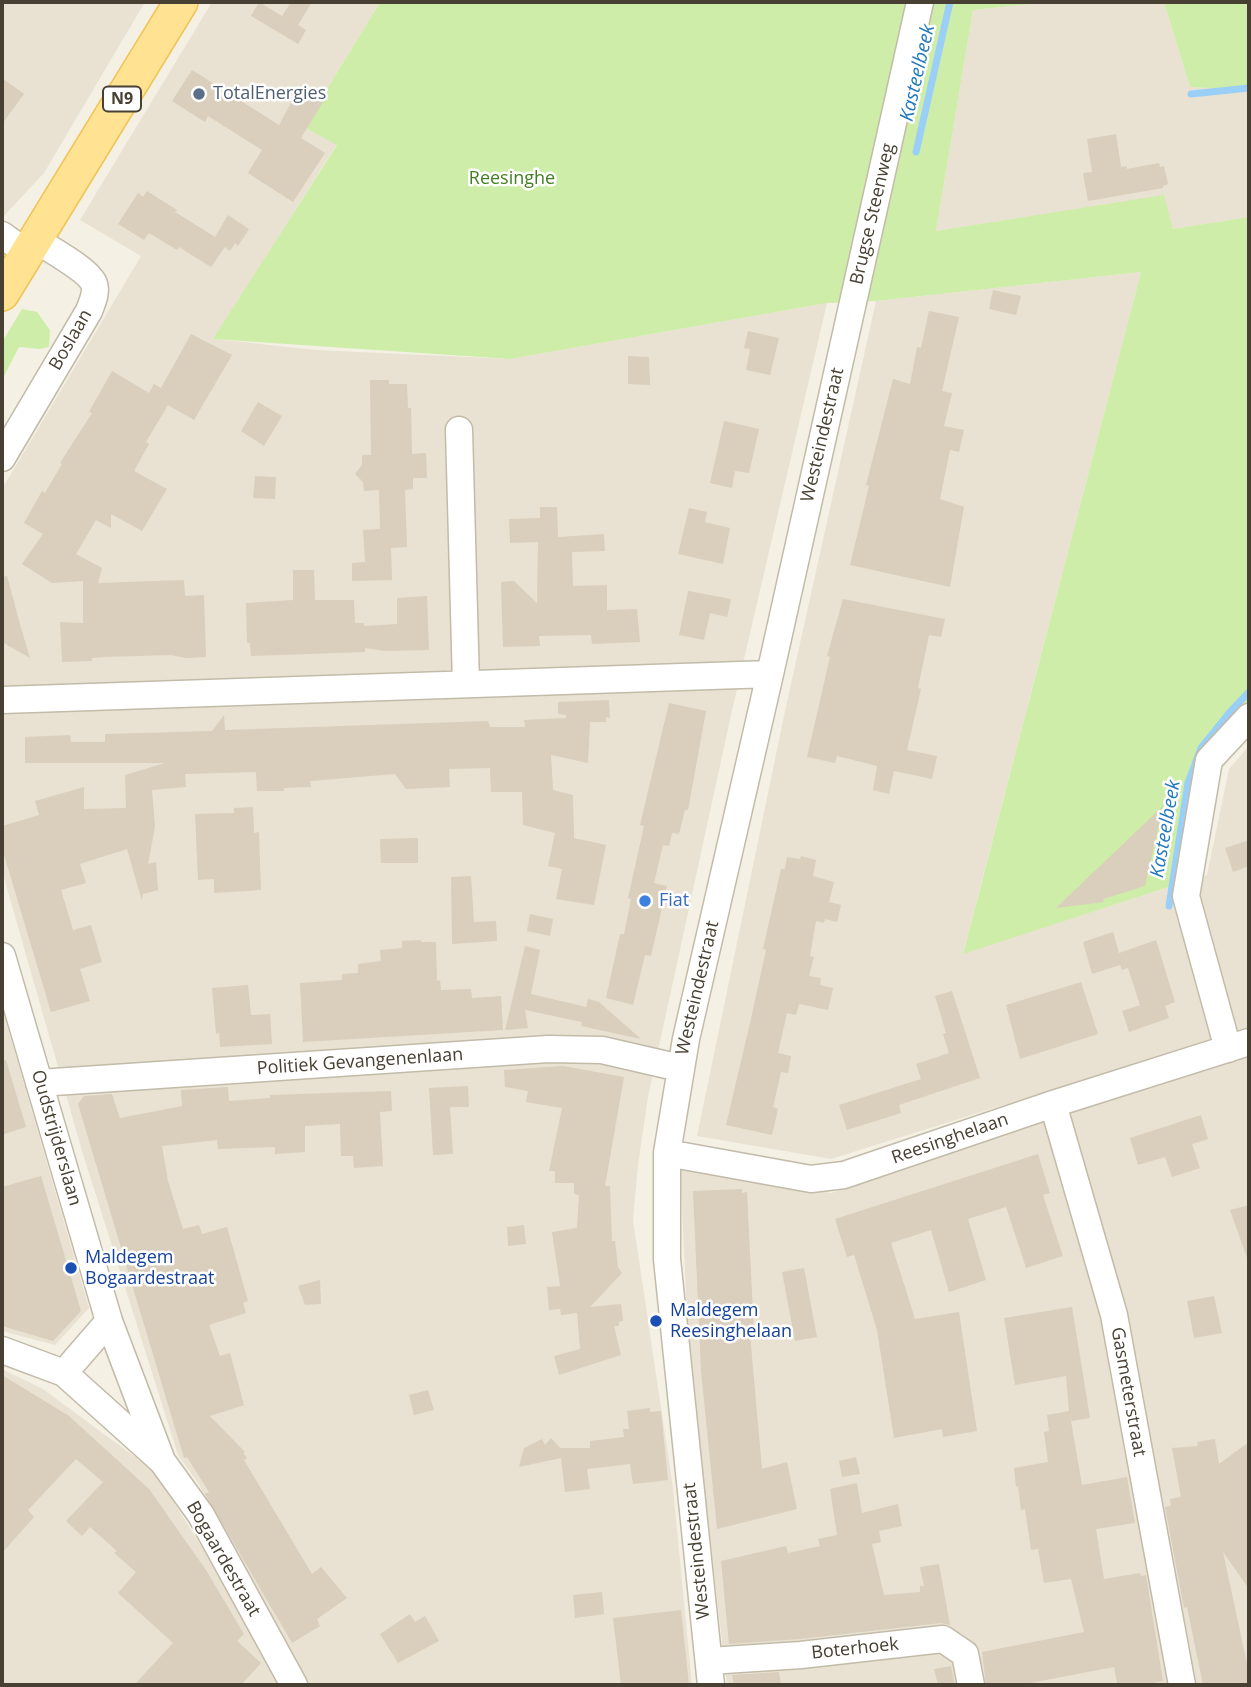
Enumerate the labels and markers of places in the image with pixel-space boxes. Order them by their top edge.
place label: TotalEnergies [213,83,326,105]
marker: TotalEnergies [191,86,207,102]
place label: Fiat [659,890,689,912]
marker: Fiat [637,893,653,909]
place label: Maldegem Bogaardestraat [85,1247,214,1290]
marker: Maldegem Bogaardestraat [63,1260,79,1276]
place label: Maldegem Reesinghelaan [670,1300,792,1342]
marker: Maldegem Reesinghelaan [648,1313,664,1329]

